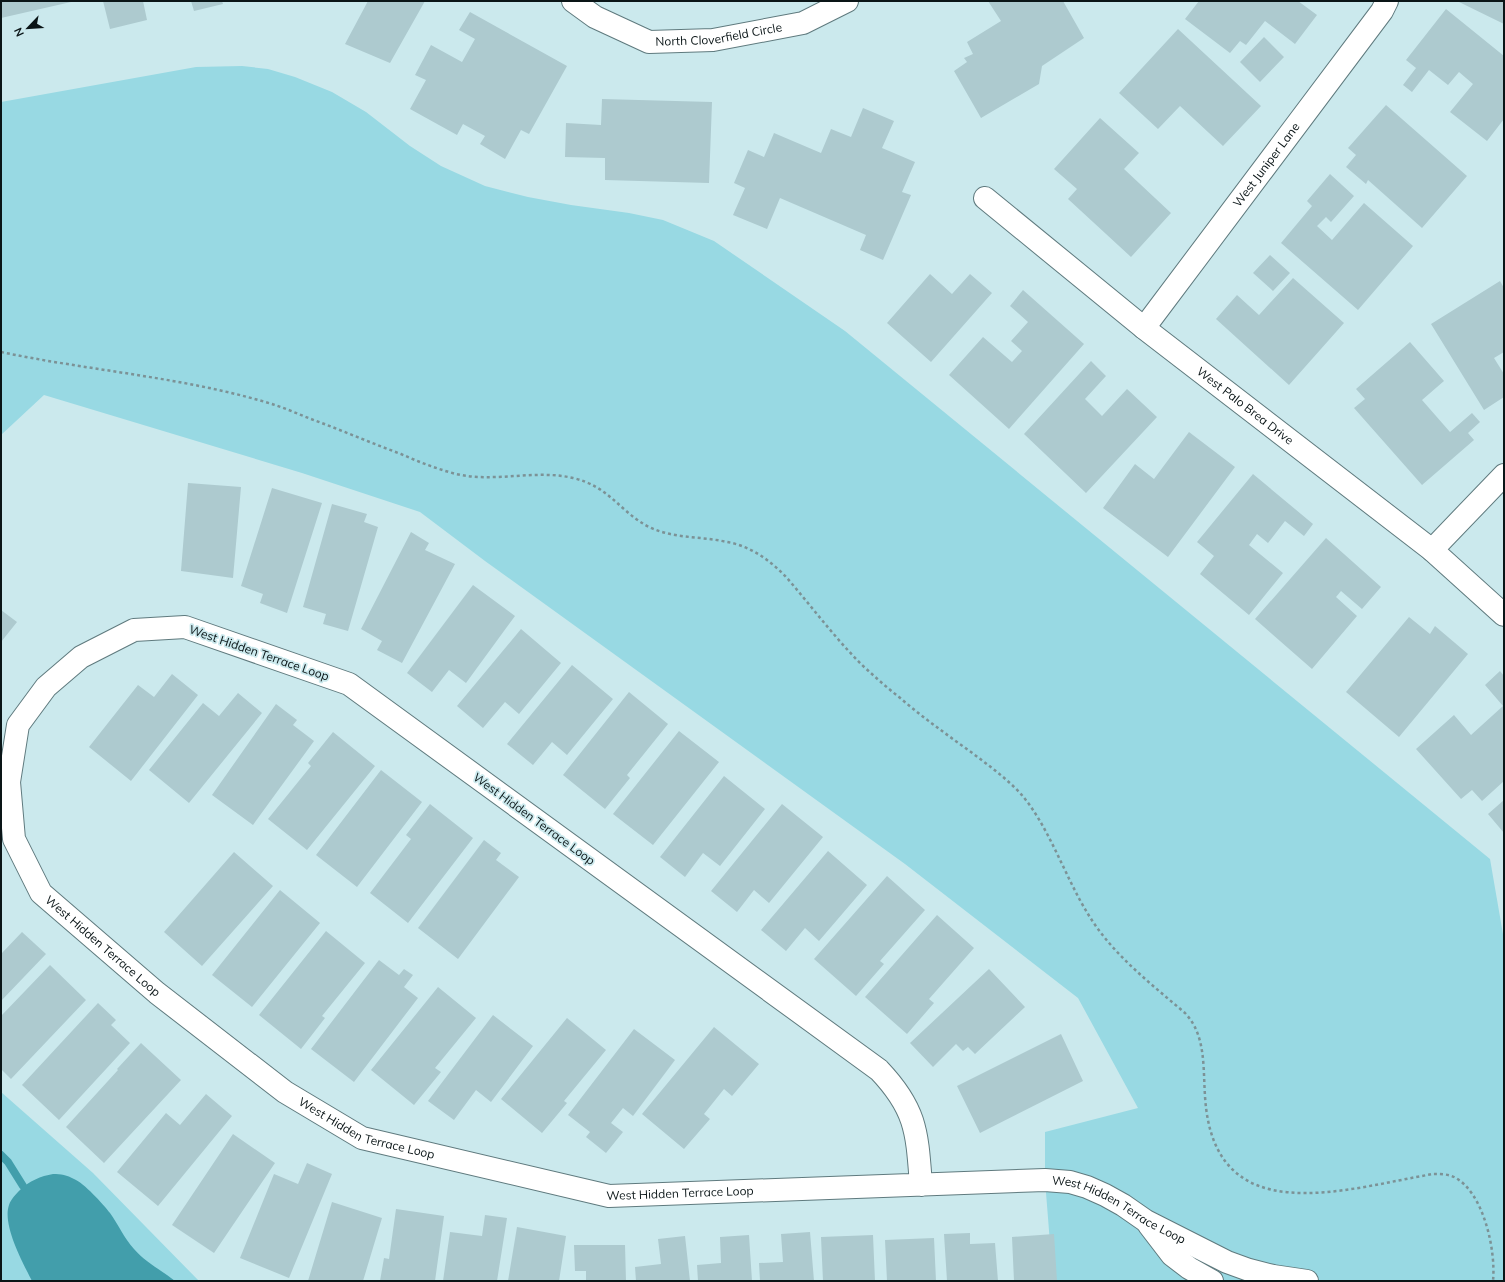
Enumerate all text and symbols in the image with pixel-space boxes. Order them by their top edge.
north arrow [8,8,48,48]
street label: North Cloverfield Circle [655,19,783,49]
text: N [11,26,27,39]
street label: West Juniper Lane [1230,119,1303,210]
street label: West Palo Brea Drive [1194,363,1297,448]
street label: West Hidden Terrace Loop [187,621,331,684]
street label: West Hidden Terrace Loop [470,769,598,868]
street label: West Hidden Terrace Loop [42,892,164,1000]
street label: West Hidden Terrace Loop [296,1094,436,1162]
street label: West Hidden Terrace Loop [1052,1173,1188,1247]
street label: West Hidden Terrace Loop [606,1183,754,1203]

